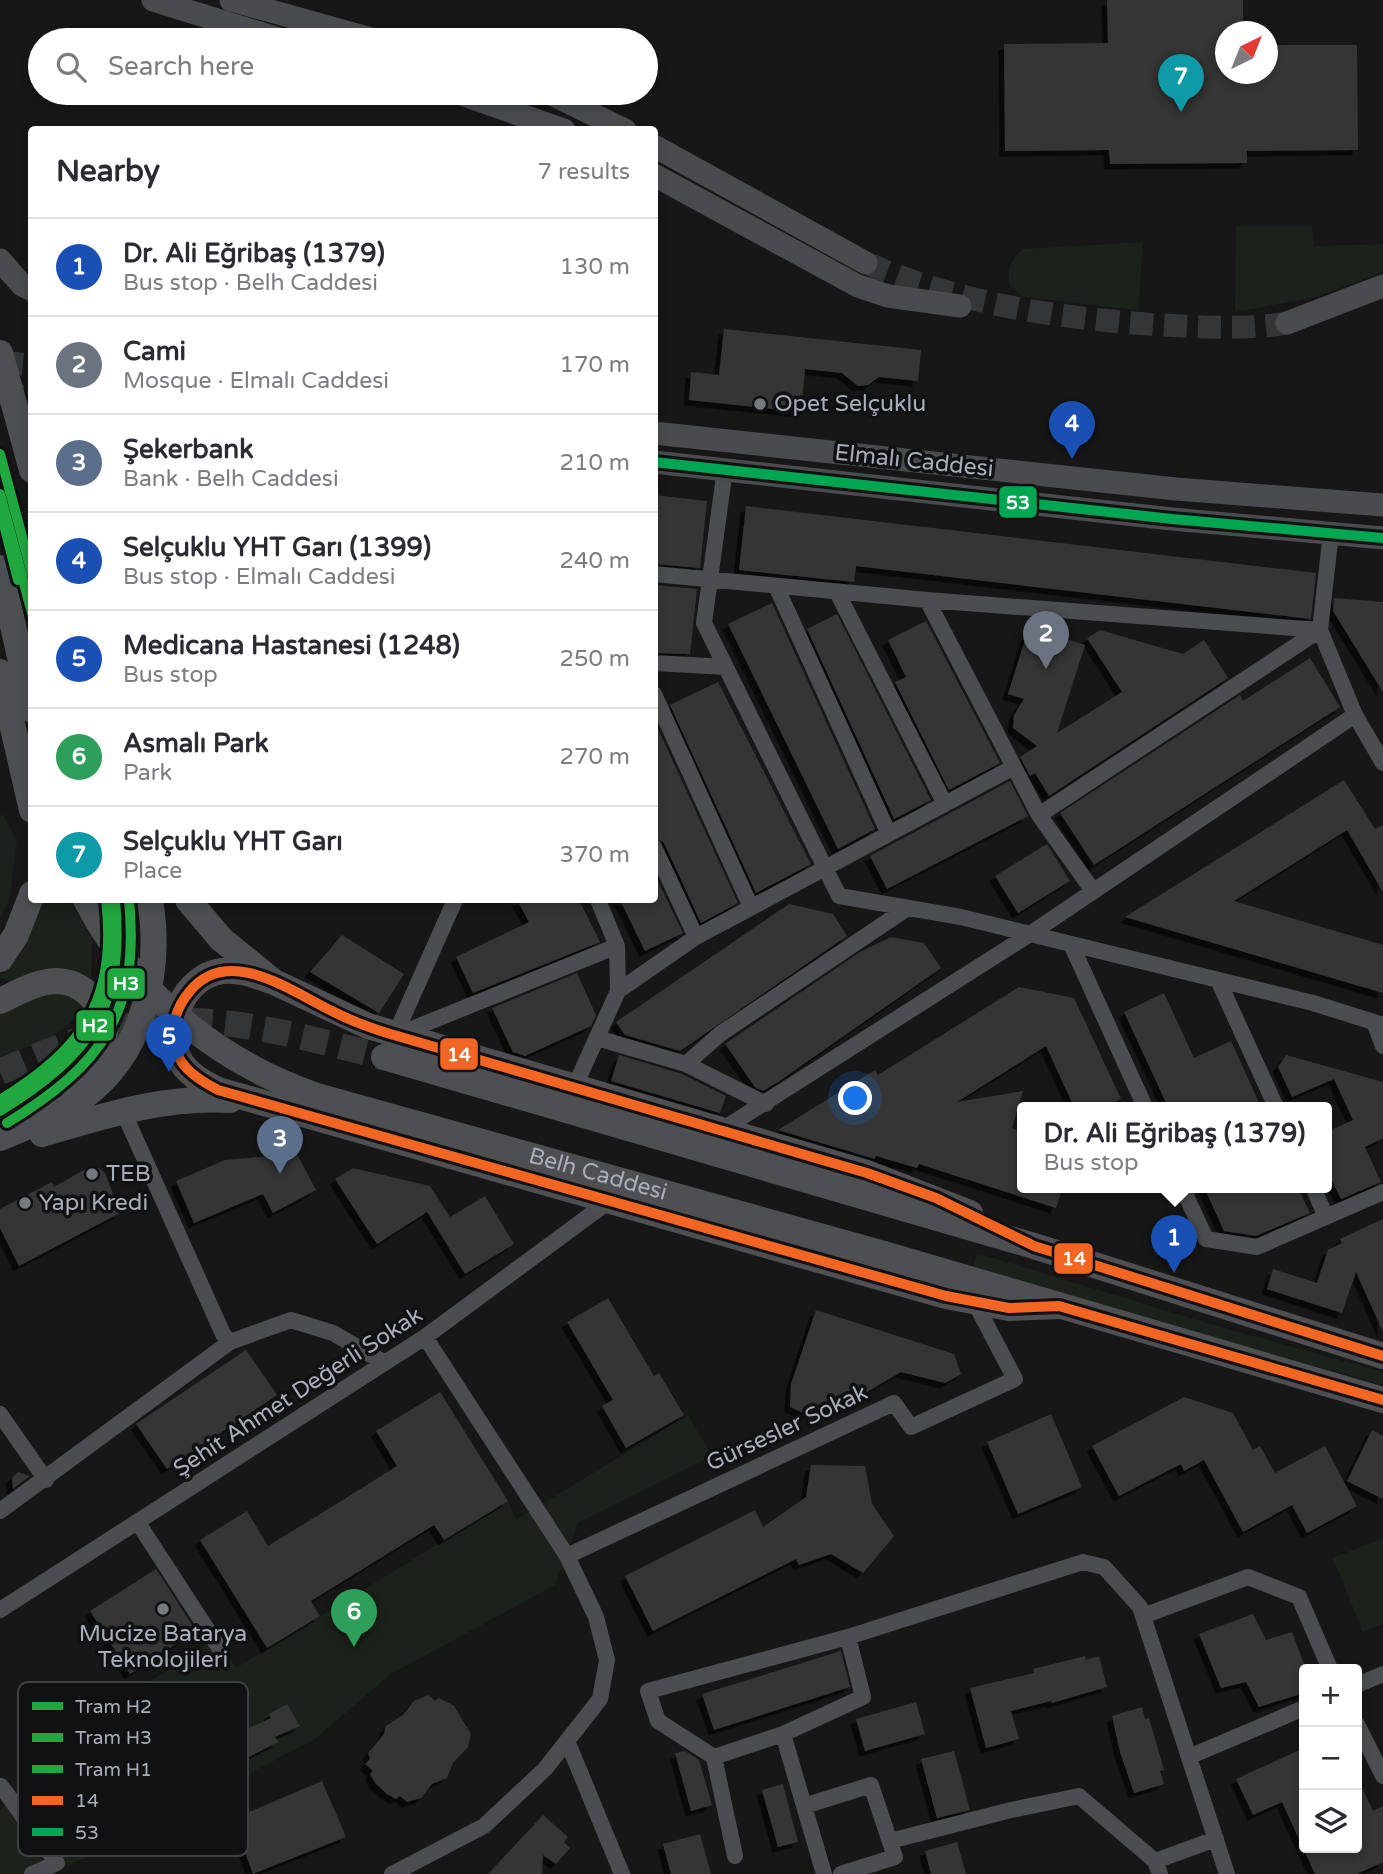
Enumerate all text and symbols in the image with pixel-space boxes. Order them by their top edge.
north arrow [1215,21,1278,84]
search box [28,28,658,105]
icon: search [52,48,90,86]
text: Search here [108,51,254,82]
pin: 7 [1158,54,1204,112]
text: Nearby [56,153,160,190]
text: 7 results [537,158,630,186]
text: Dr. Ali Eğribaş (1379) [123,238,385,269]
text: 1 [72,253,86,281]
text: 130 m [560,253,630,281]
text: Bus stop · Belh Caddesi [123,269,378,297]
text: Cami [123,336,186,367]
text: 2 [72,351,86,379]
text: 170 m [560,351,630,379]
text: Mosque · Elmalı Caddesi [123,367,389,395]
place label: Opet Selçuklu [774,390,926,418]
marker: Opet Selçuklu [752,396,768,412]
pin: 4 [1049,401,1095,459]
text: Şekerbank [123,434,253,465]
street label: Elmalı Caddesi [833,439,995,483]
text: 3 [72,449,86,477]
text: 210 m [560,449,630,477]
text: Bank · Belh Caddesi [123,465,339,493]
line badge: 53 [998,485,1038,519]
text: 53 [1006,492,1030,514]
text: Selçuklu YHT Garı (1399) [123,532,431,563]
text: 4 [72,547,86,575]
text: 240 m [560,547,630,575]
text: Bus stop · Elmalı Caddesi [123,563,395,591]
pin: 2 [1023,611,1069,669]
text: Medicana Hastanesi (1248) [123,630,460,661]
text: 5 [72,645,86,673]
text: 250 m [560,645,630,673]
text: Bus stop [123,661,218,689]
text: Asmalı Park [123,728,269,759]
text: 6 [72,743,86,771]
text: 270 m [560,743,630,771]
text: Park [123,759,172,787]
text: Selçuklu YHT Garı [123,826,343,857]
text: 7 [72,841,86,869]
text: 370 m [560,841,630,869]
text: Place [123,857,182,885]
line badge: H3 [106,967,146,1000]
text: H3 [113,973,139,995]
line badge: H2 [75,1009,115,1042]
pin: 5 [146,1014,192,1072]
text: H2 [82,1015,108,1037]
line badge: 14 [439,1037,479,1071]
text: 14 [447,1044,471,1066]
your location [838,1081,872,1115]
popup [1017,1102,1332,1193]
pin: 3 [257,1116,303,1174]
text: Dr. Ali Eğribaş (1379) [1044,1118,1305,1149]
street label: Belh Caddesi [526,1142,670,1207]
text: Bus stop [1044,1149,1138,1177]
place label: TEB [106,1160,151,1188]
marker: TEB [84,1166,100,1182]
place label: Yapı Kredi [39,1189,148,1217]
marker: Yapı Kredi [17,1195,33,1211]
pin: 1 [1151,1215,1197,1273]
line badge: 14 [1053,1242,1094,1275]
text: 14 [1062,1248,1086,1270]
street label: Şehit Ahmet Değerli Sokak [168,1301,428,1483]
street label: Gürsesler Sokak [702,1378,872,1478]
pin: 6 [331,1589,377,1647]
marker: Mucize Batarya Teknolojileri [155,1601,171,1617]
place label: Mucize Batarya Teknolojileri [79,1620,247,1674]
map controls [1299,1664,1362,1853]
button: + [1299,1664,1362,1727]
legend [18,1682,248,1856]
text: Tram H2 [75,1696,152,1718]
text: Tram H3 [75,1727,152,1749]
button: − [1299,1727,1362,1790]
text: Tram H1 [75,1759,152,1781]
text: 14 [75,1790,99,1812]
button: layers [1299,1790,1362,1853]
text: 53 [75,1822,99,1844]

